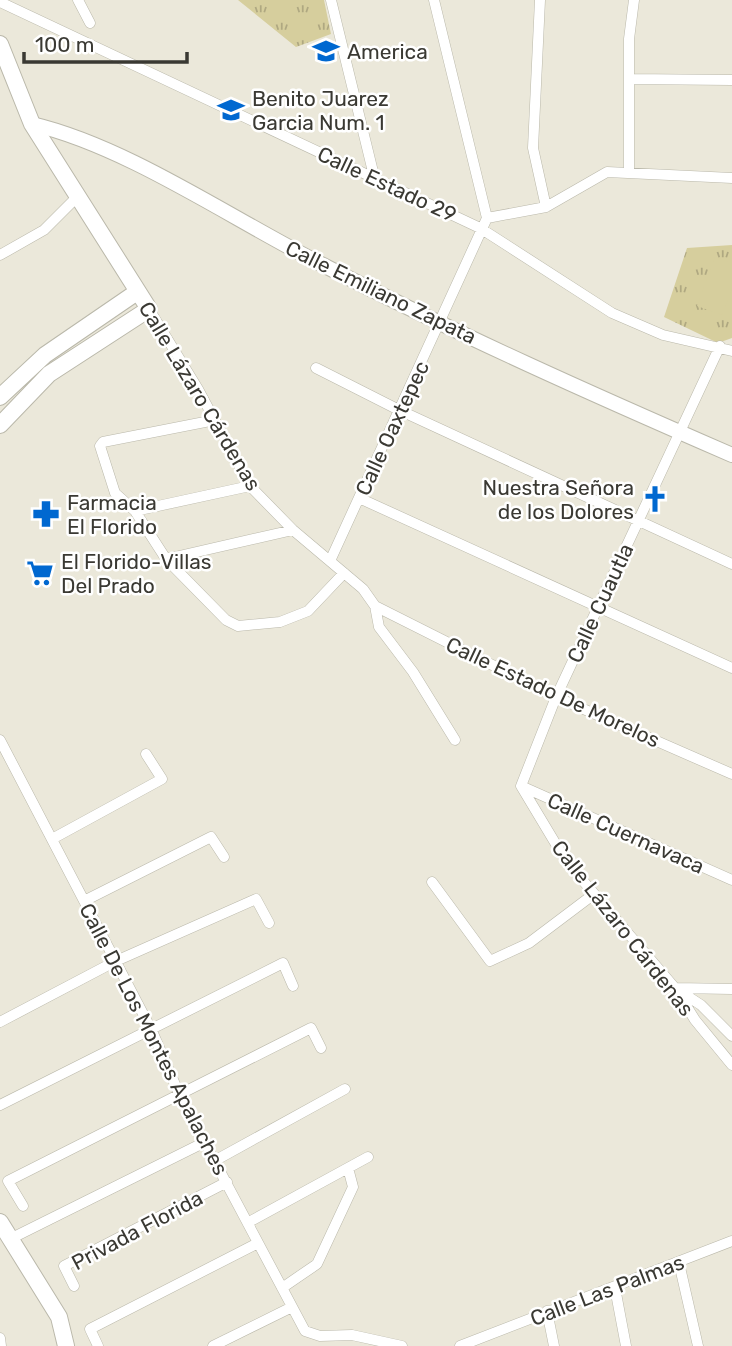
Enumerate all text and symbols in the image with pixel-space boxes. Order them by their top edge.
scale bar [24,21,187,65]
text: 100 m [35,32,94,57]
school or university icon: America [311,36,341,66]
place label: America [347,39,428,64]
place label: Benito Juarez Garcia Num. 1 [252,86,389,135]
school or university icon: Benito Juarez Garcia Num. 1 [216,95,246,125]
street label: Calle Estado 29 [314,141,460,227]
street label: Calle Emiliano Zapata [282,235,480,349]
street label: Calle Lázaro Cárdenas [134,297,266,495]
street label: Calle Oaxtepec [350,357,434,499]
place label: Nuestra Señora de los Dolores [483,475,634,524]
church icon: Nuestra Señora de los Dolores [640,484,670,514]
place label: Farmacia El Florido [67,490,157,539]
pharmacy icon: Farmacia El Florido [31,499,61,529]
street label: Calle Cuautla [562,540,638,666]
place label: El Florido-Villas Del Prado [61,549,212,598]
supermarket icon: El Florido-Villas Del Prado [25,558,55,588]
street label: Calle Estado De Morelos [442,631,664,753]
street label: Calle Cuernavaca [544,787,708,879]
street label: Calle Lázaro Cárdenas [547,835,699,1021]
street label: Calle De Los Montes Apalaches [74,899,234,1179]
street label: Privada Florida [67,1185,207,1275]
street label: Calle Las Palmas [526,1249,688,1331]

